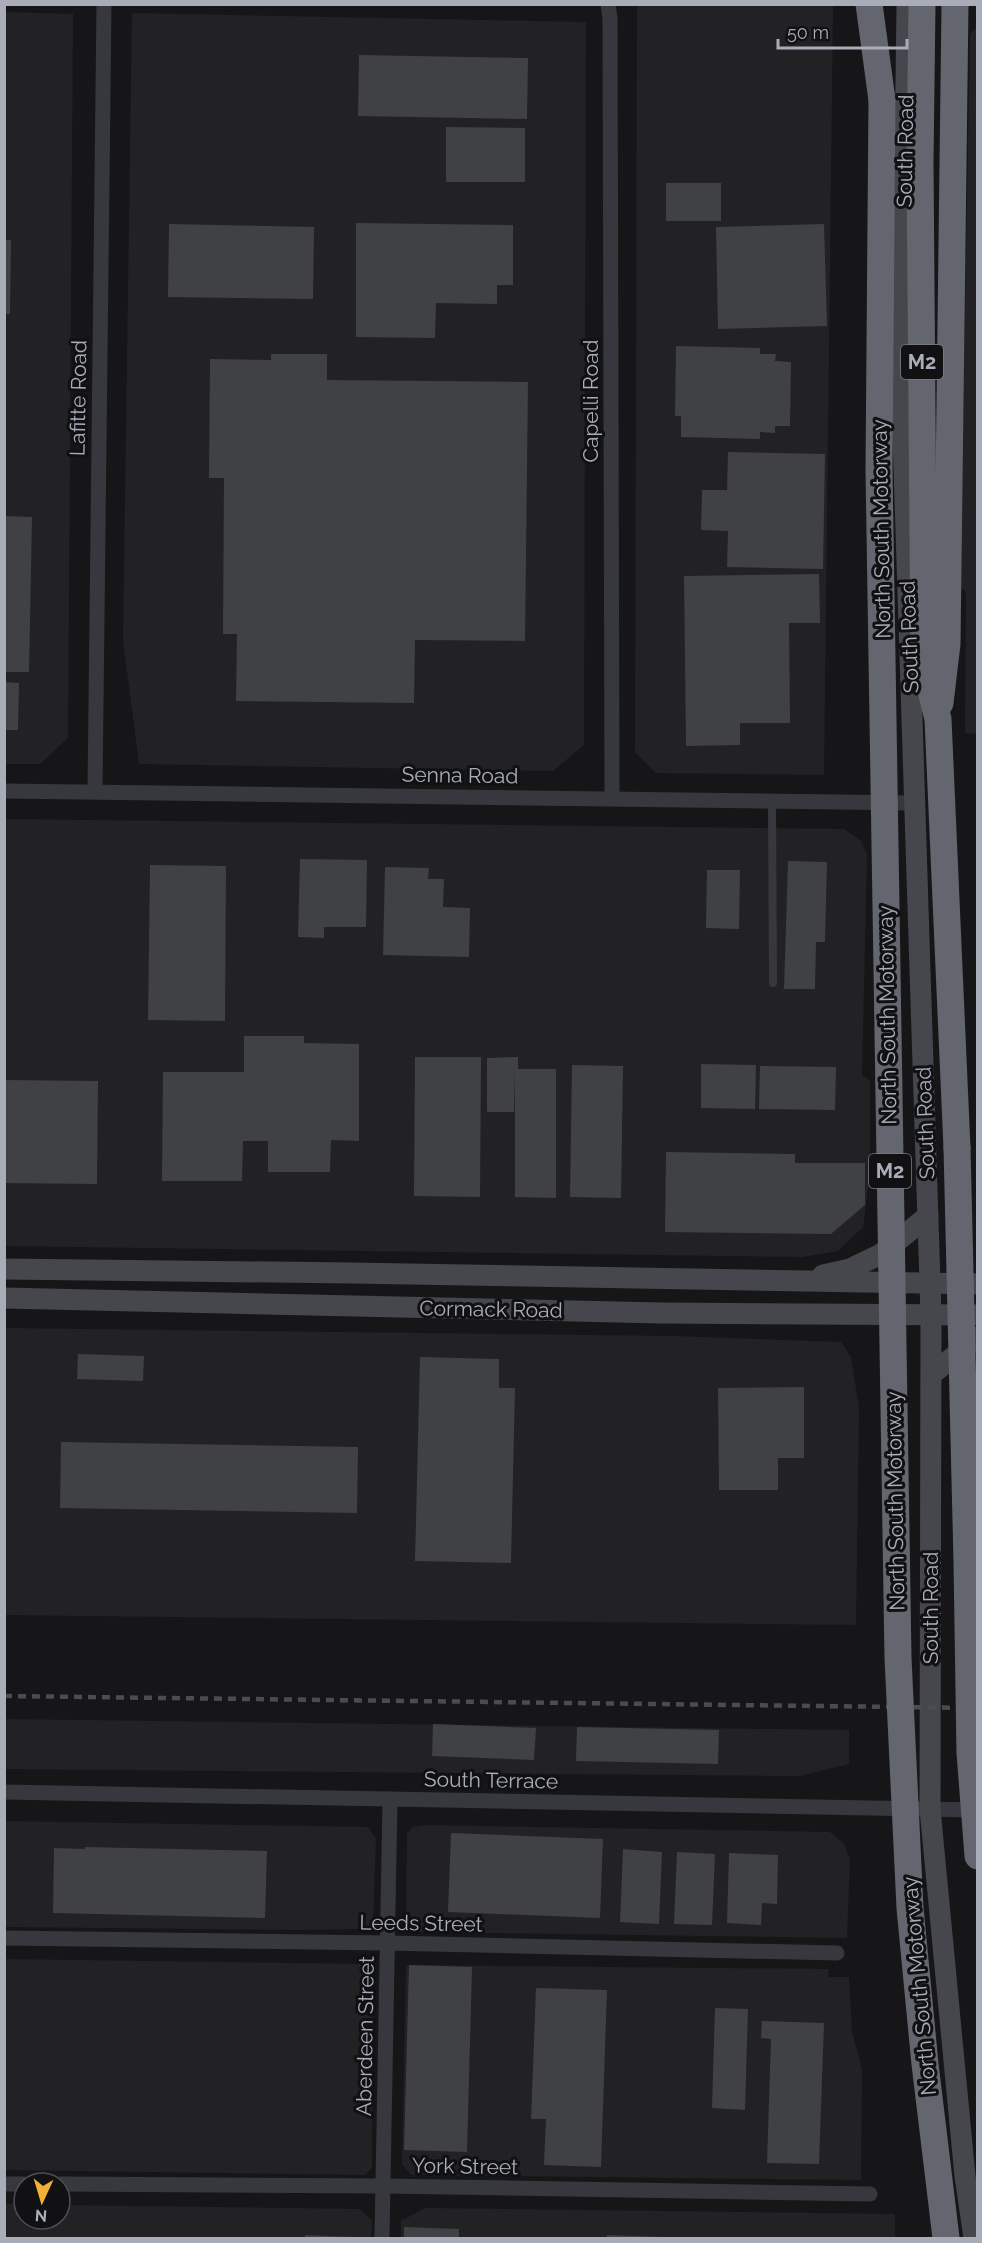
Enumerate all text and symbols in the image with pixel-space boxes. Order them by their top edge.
scale bar [778,12,907,50]
text: 50 m [787,22,829,43]
street label: South Road [892,94,918,208]
street label: Lafitte Road [64,340,92,456]
street label: Capelli Road [578,340,603,462]
road number: M2 [901,345,943,379]
street label: North South Motorway [867,419,895,639]
street label: South Road [895,580,923,694]
street label: Senna Road [401,761,519,789]
street label: North South Motorway [873,905,901,1125]
street label: South Road [911,1066,939,1180]
road number: M2 [869,1154,911,1188]
street label: Cormack Road [419,1295,563,1323]
street label: North South Motorway [881,1391,909,1611]
street label: South Road [918,1552,943,1664]
street label: South Terrace [424,1766,558,1794]
street label: North South Motorway [897,1876,941,2096]
street label: Leeds Street [359,1909,483,1937]
street label: Aberdeen Street [351,1956,379,2116]
street label: York Street [412,2153,518,2179]
north arrow [12,2171,72,2231]
text: N [34,2206,48,2225]

